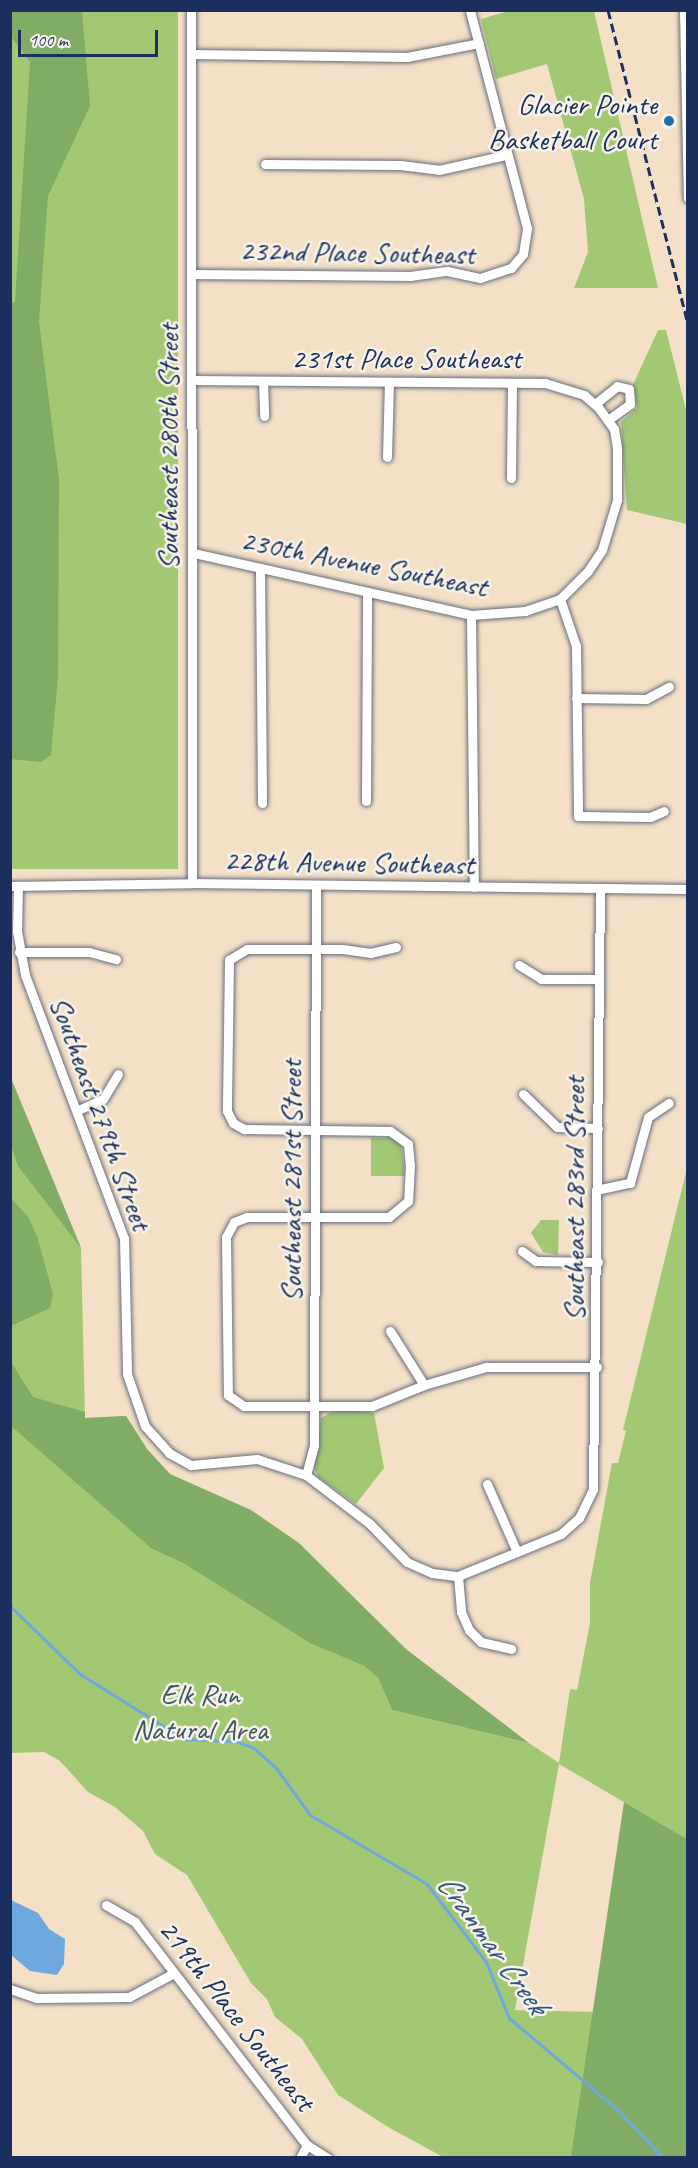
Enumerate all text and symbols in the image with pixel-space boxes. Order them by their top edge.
scale bar [21,18,160,56]
text: 100 m [29,29,68,51]
place label: Glacier Pointe Basketball Court [488,86,657,156]
marker: Glacier Pointe Basketball Court [662,114,676,128]
street label: 232nd Place Southeast [239,232,475,272]
street label: Southeast 280th Street [150,324,186,570]
street label: 231st Place Southeast [291,340,521,376]
street label: 230th Avenue Southeast [238,521,490,605]
street label: 228th Avenue Southeast [224,842,474,882]
street label: Southeast 279th Street [42,991,160,1235]
street label: Southeast 281st Street [273,1059,309,1303]
street label: Southeast 283rd Street [556,1076,592,1322]
park label: Elk Run Natural Area [133,1676,267,1746]
water label: Cranmar Creek [428,1866,556,2022]
street label: 219th Place Southeast [151,1912,323,2118]

